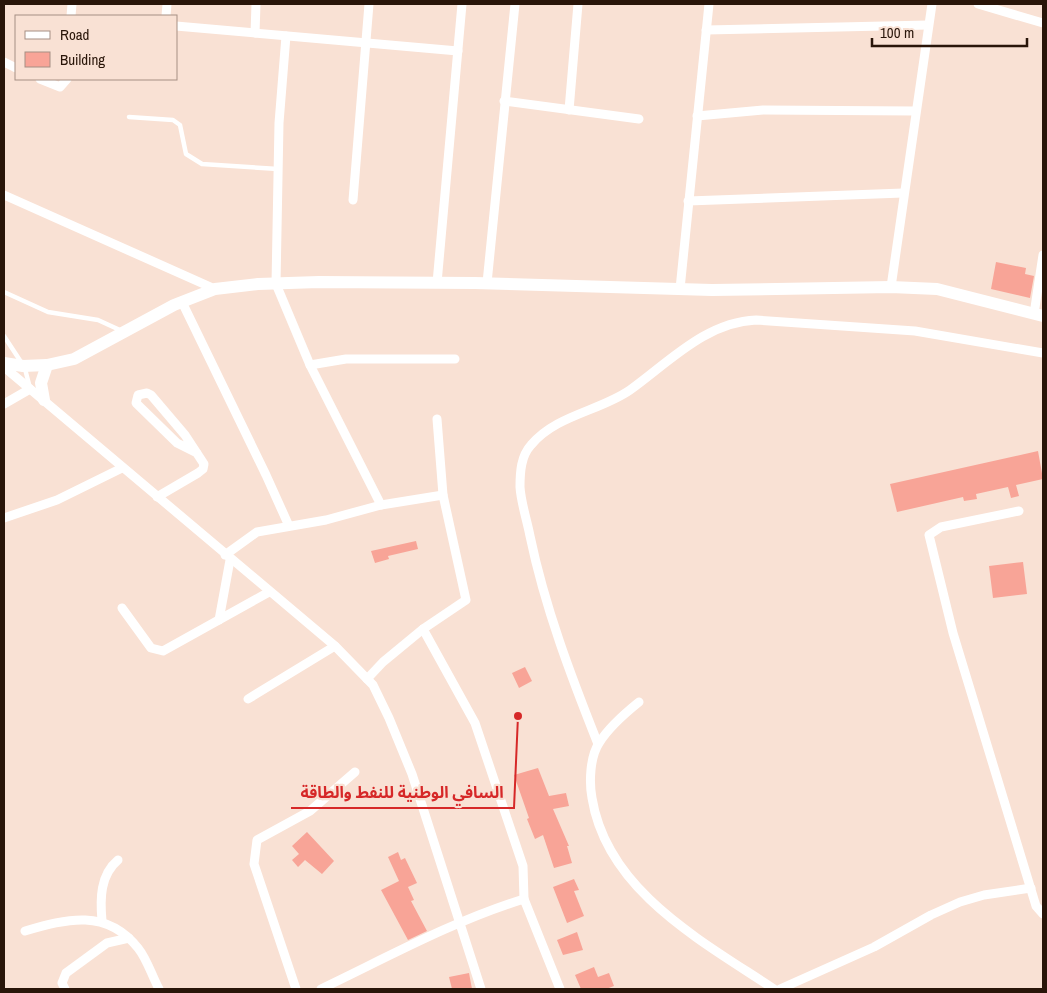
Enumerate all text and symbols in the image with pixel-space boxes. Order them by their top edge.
legend [15,15,178,80]
scale bar [872,15,1027,47]
text: 100 m [880,22,914,43]
text: Road [60,24,89,45]
text: Building [60,49,105,70]
callout: السافي الوطنية للنفط والطاقة [291,777,514,808]
text: السافي الوطنية للنفط والطاقة [300,781,504,806]

